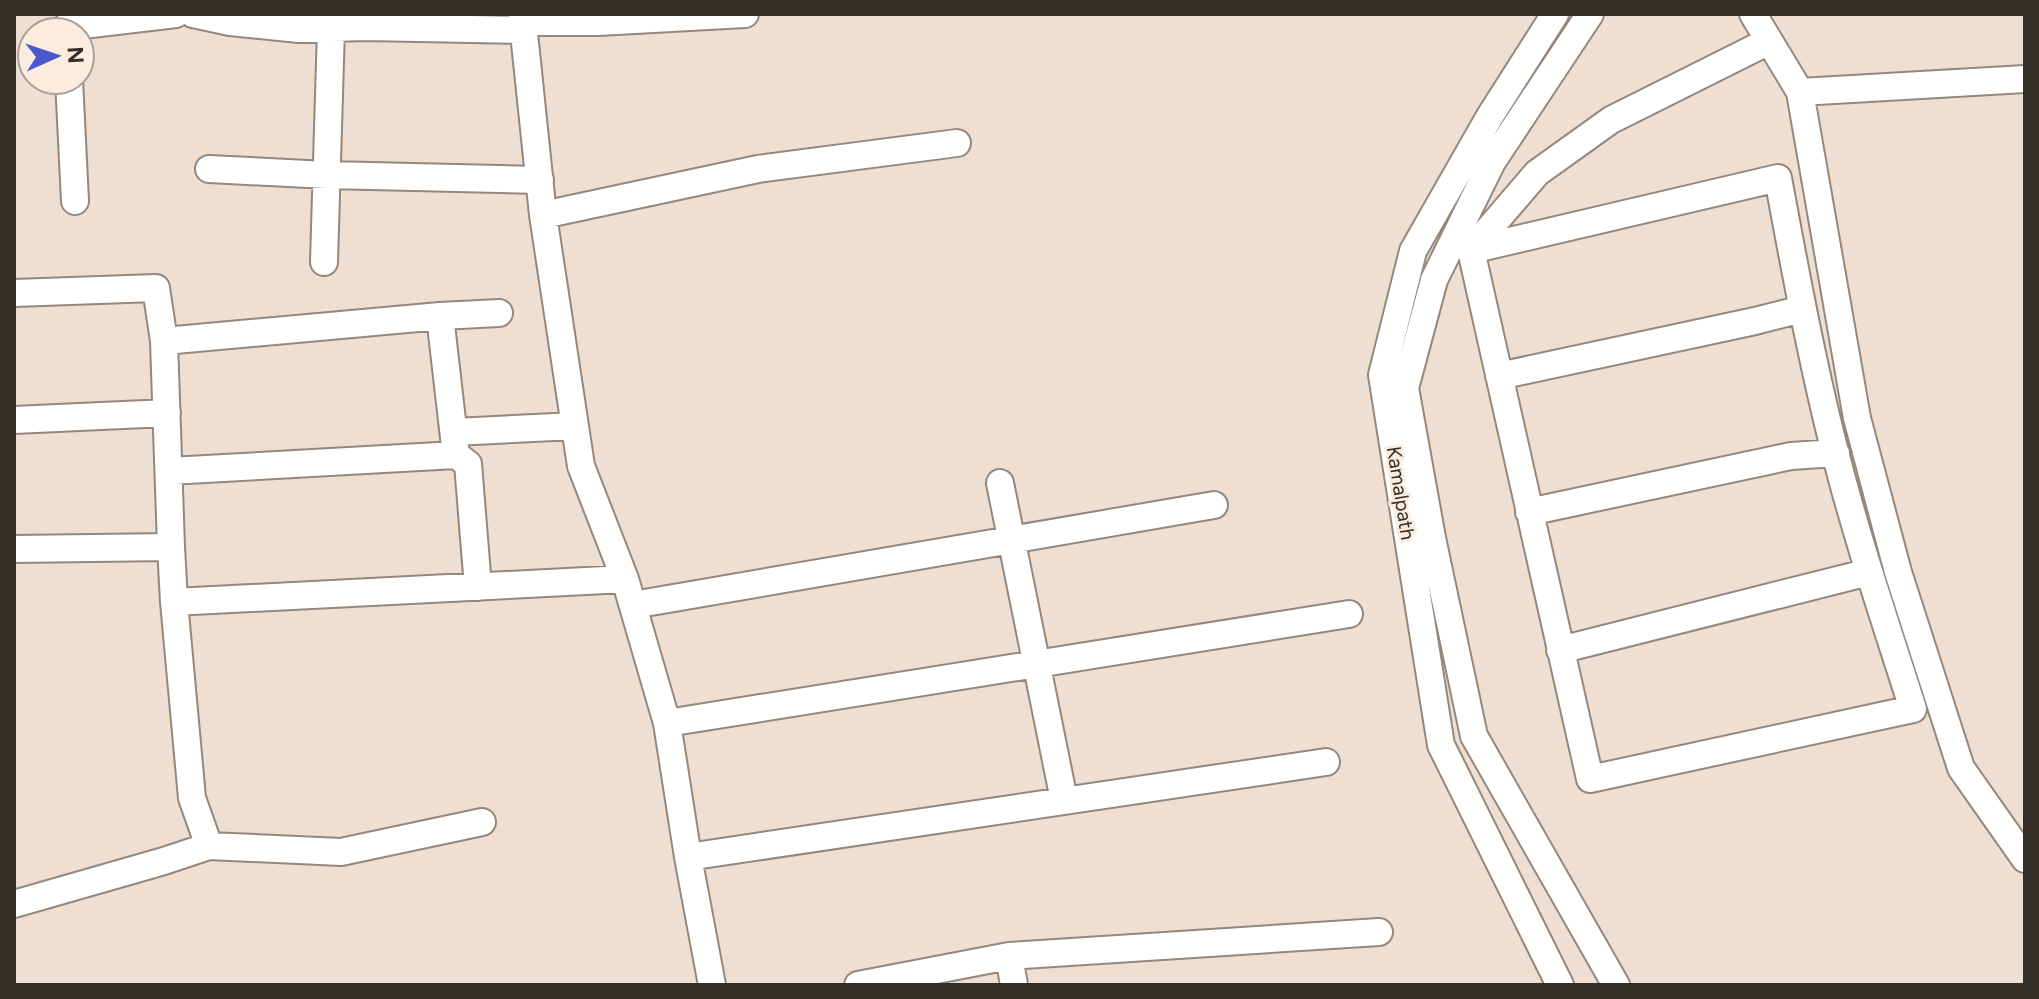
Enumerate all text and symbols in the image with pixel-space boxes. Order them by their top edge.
north arrow [16,16,96,96]
text: N [62,46,89,64]
street label: Kamalpath [1382,444,1420,542]

